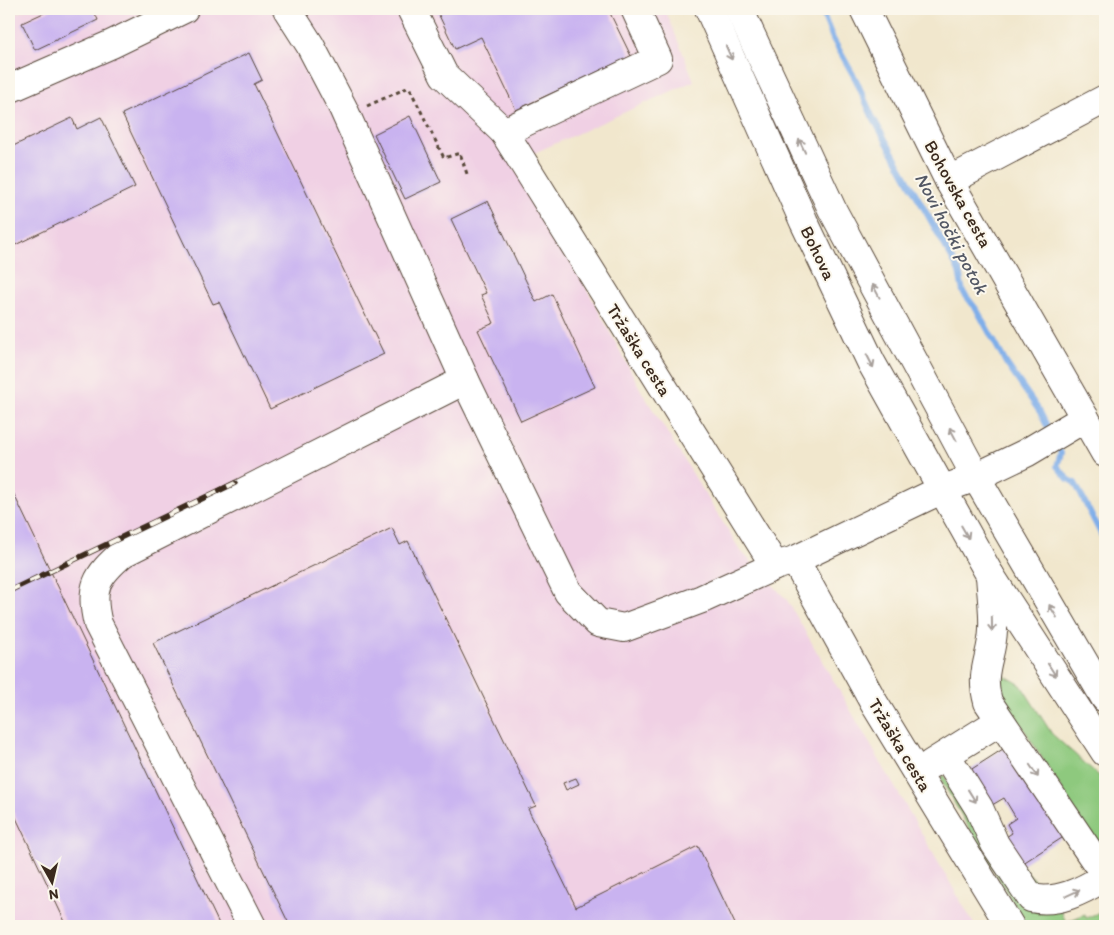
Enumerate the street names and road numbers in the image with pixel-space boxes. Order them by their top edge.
street label: Bohovska cesta [919,136,997,252]
street label: Bohova [796,222,841,284]
street label: Tržaška cesta [602,300,676,401]
street label: Tržaška cesta [864,694,937,796]

